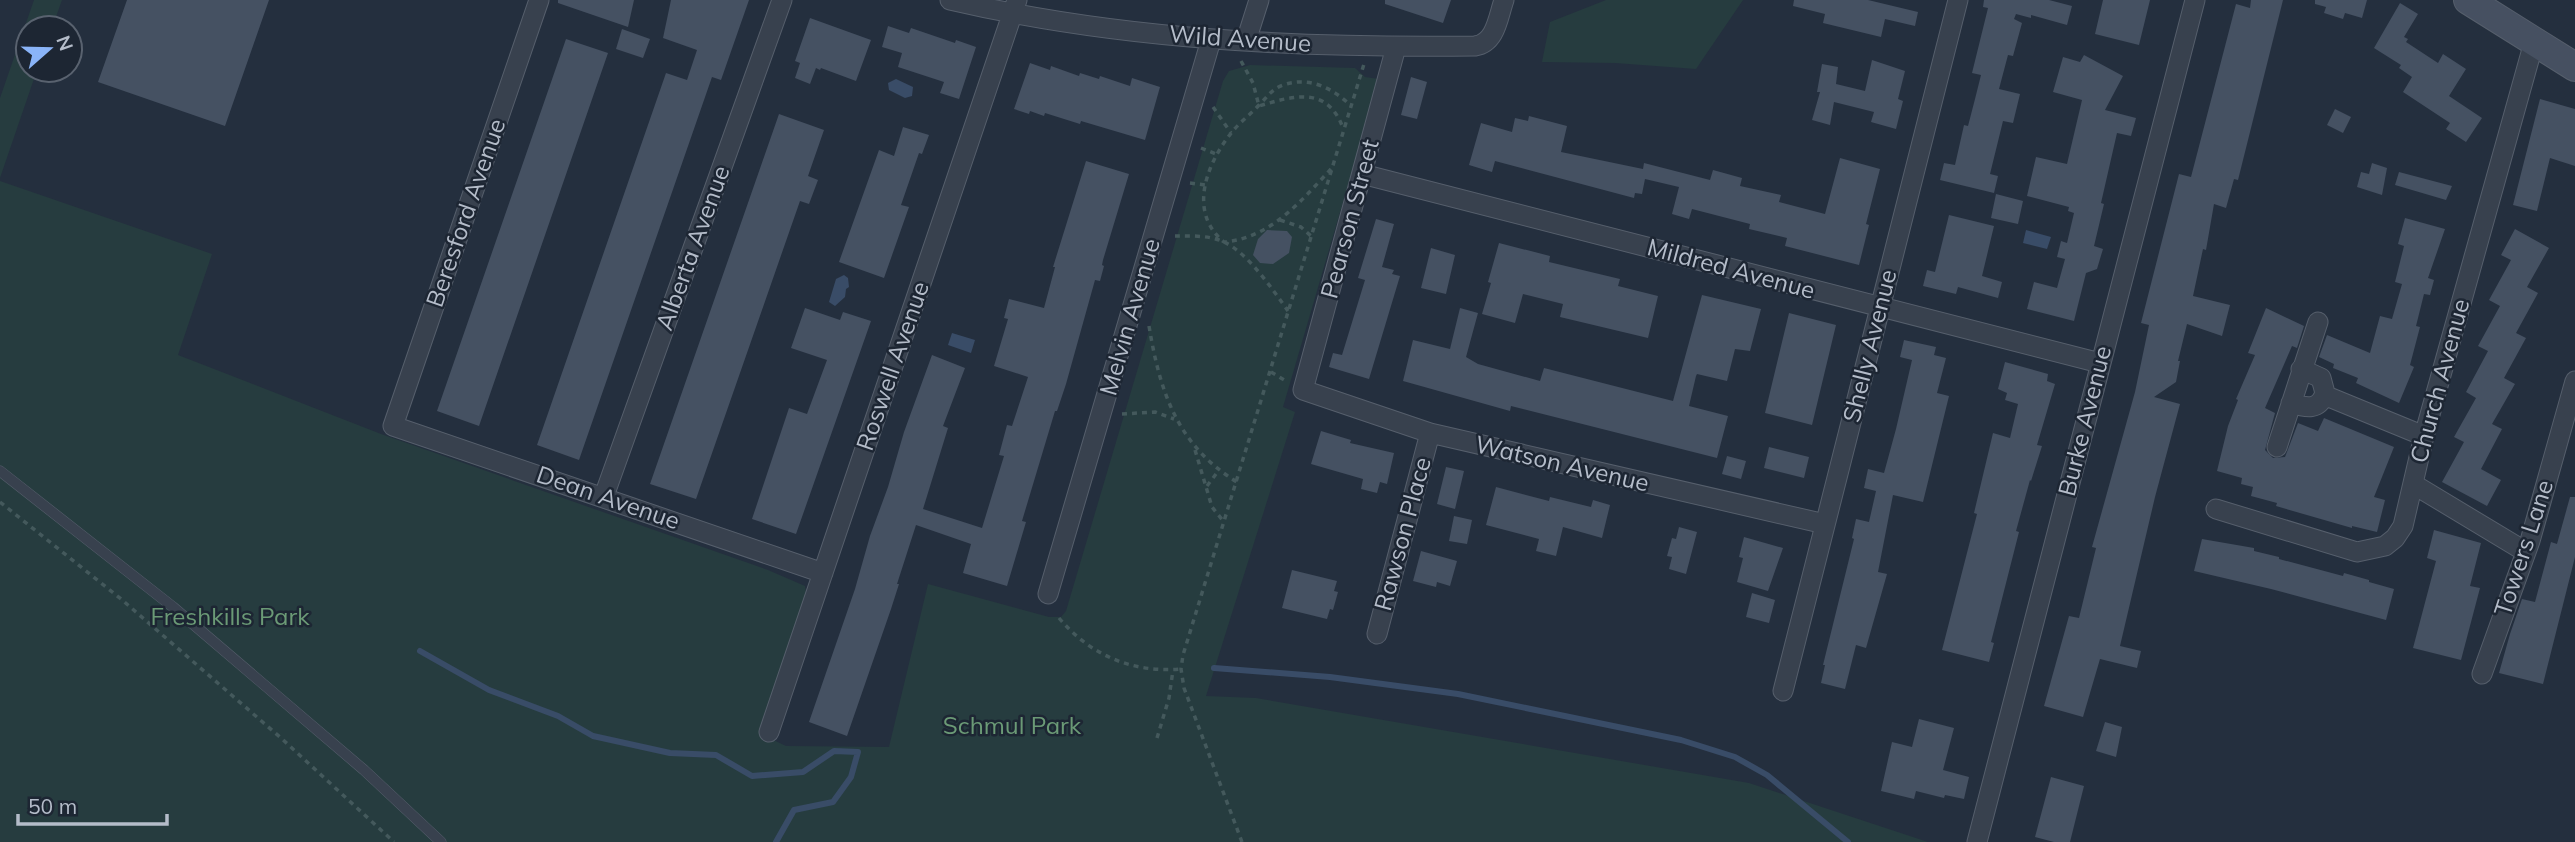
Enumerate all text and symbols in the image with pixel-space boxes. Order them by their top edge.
north arrow [14,14,84,84]
street label: Wild Avenue [1168,18,1312,58]
text: N [51,32,79,54]
street label: Beresford Avenue [419,115,511,311]
street label: Pearson Street [1313,136,1385,302]
street label: Alberta Avenue [648,161,736,334]
street label: Mildred Avenue [1644,231,1818,305]
street label: Melvin Avenue [1092,235,1166,399]
street label: Shelly Avenue [1836,266,1902,425]
street label: Roswell Avenue [849,277,935,454]
street label: Church Avenue [2403,295,2475,466]
street label: Burke Avenue [2051,342,2117,499]
street label: Watson Avenue [1472,428,1652,498]
street label: Rawson Place [1367,454,1437,614]
street label: Dean Avenue [533,459,684,536]
street label: Towers Lane [2487,476,2559,620]
park label: Freshkills Park [150,601,310,631]
park label: Schmul Park [943,710,1082,740]
scale bar [18,782,166,826]
text: 50 m [28,793,77,819]

